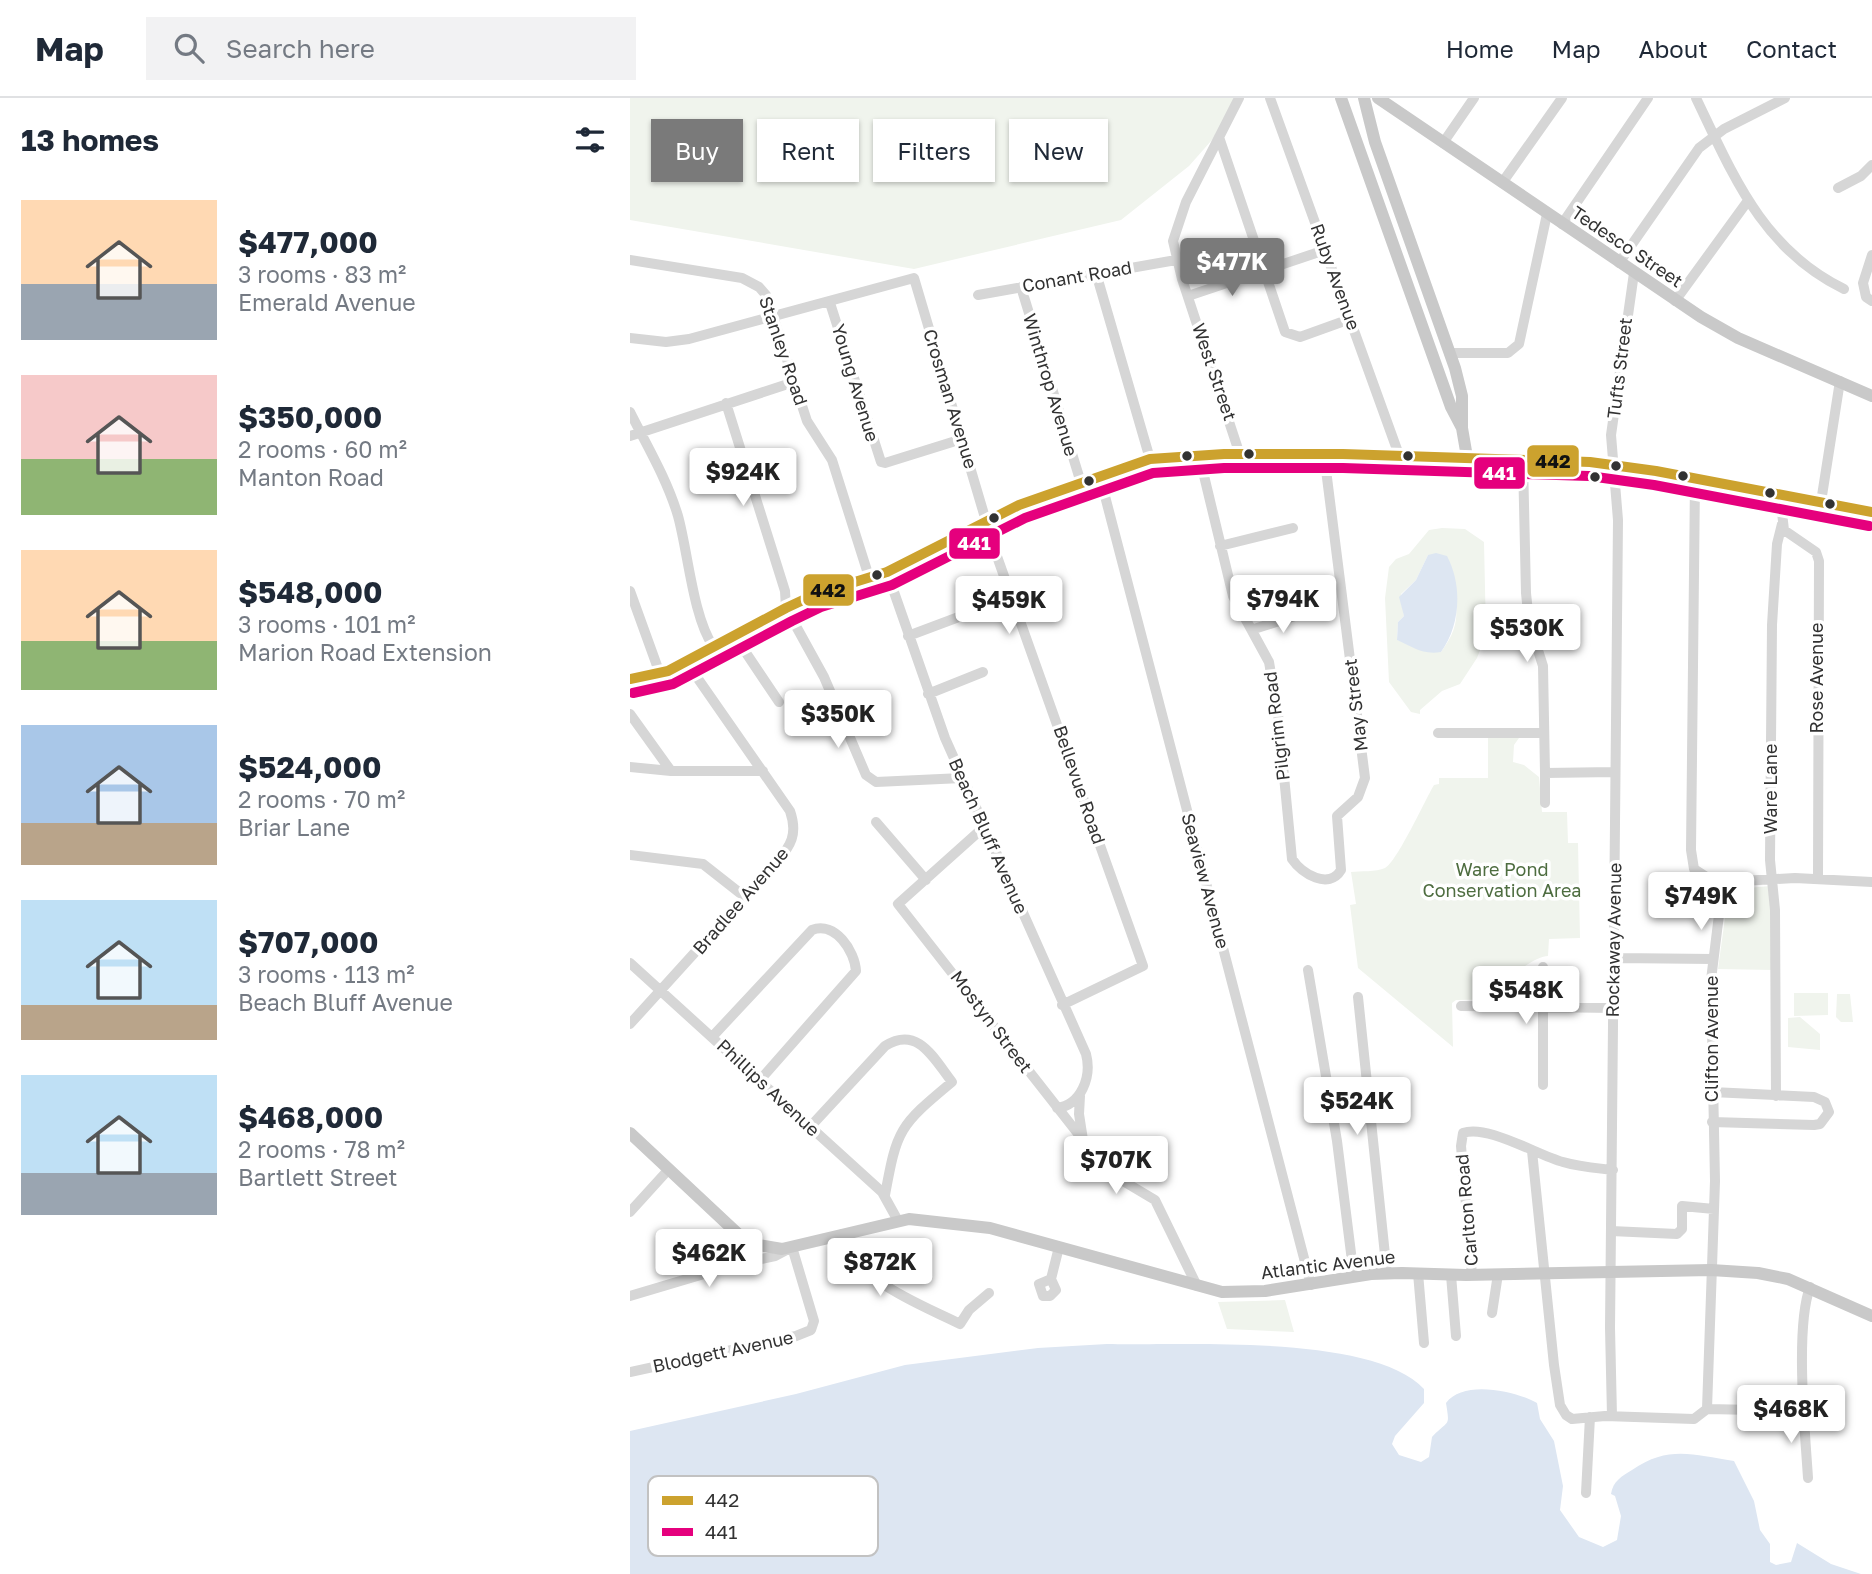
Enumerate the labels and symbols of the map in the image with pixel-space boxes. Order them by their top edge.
street label: Tedesco Street [1568,201,1687,291]
street label: Ruby Avenue [1307,220,1365,333]
pin: $477K [1183,238,1281,298]
street label: Conant Road [1020,256,1133,296]
street label: Stanley Road [755,293,813,408]
street label: Winthrop Avenue [1019,311,1083,459]
street label: Tufts Street [1602,316,1636,420]
street label: West Street [1188,320,1242,423]
street label: Young Avenue [828,321,884,444]
street label: Crosman Avenue [919,326,983,471]
line badge: 442 [1526,444,1580,478]
unlabelled marker [1242,447,1256,461]
pin: $924K [694,448,792,508]
unlabelled marker [1180,449,1194,463]
unlabelled marker [1401,449,1415,463]
text: 442 [1535,449,1571,472]
line badge: 441 [1473,456,1526,490]
unlabelled marker [1609,459,1623,473]
text: 441 [1482,461,1516,484]
unlabelled marker [1676,469,1690,483]
unlabelled marker [1588,470,1602,484]
unlabelled marker [1082,474,1096,488]
unlabelled marker [1763,486,1777,500]
unlabelled marker [1823,497,1837,511]
unlabelled marker [987,511,1001,525]
line badge: 441 [948,527,1001,560]
text: 441 [957,531,991,554]
unlabelled marker [870,568,884,582]
line badge: 442 [802,573,855,607]
pin: $794K [1234,575,1332,635]
pin: $459K [960,576,1058,636]
text: 442 [810,578,846,601]
pin: $530K [1478,604,1576,664]
street label: Rose Avenue [1805,623,1827,733]
street label: May Street [1338,658,1372,753]
street label: Pilgrim Road [1258,670,1294,782]
pin: $350K [789,690,887,750]
street label: Bellevue Road [1049,723,1111,847]
street label: Ware Lane [1759,744,1781,834]
street label: Beach Bluff Avenue [945,754,1033,917]
street label: Seaview Avenue [1177,810,1235,951]
street label: Bradlee Avenue [688,842,793,958]
park label: Ware Pond Conservation Area [1422,858,1582,901]
street label: Rockaway Avenue [1601,862,1625,1018]
pin: $749K [1652,872,1750,932]
street label: Mostyn Street [946,966,1037,1077]
pin: $548K [1477,967,1575,1026]
street label: Clifton Avenue [1700,976,1722,1102]
street label: Phillips Avenue [713,1034,825,1141]
pin: $524K [1308,1077,1406,1137]
pin: $707K [1067,1136,1165,1196]
street label: Carlton Road [1450,1153,1482,1267]
pin: $462K [660,1230,758,1289]
pin: $872K [831,1238,929,1298]
street label: Atlantic Avenue [1259,1245,1396,1283]
street label: Blodgett Avenue [650,1325,795,1377]
pin: $468K [1742,1386,1840,1445]
legend [648,1476,878,1556]
text: 442 [705,1488,739,1511]
text: 441 [705,1520,737,1543]

